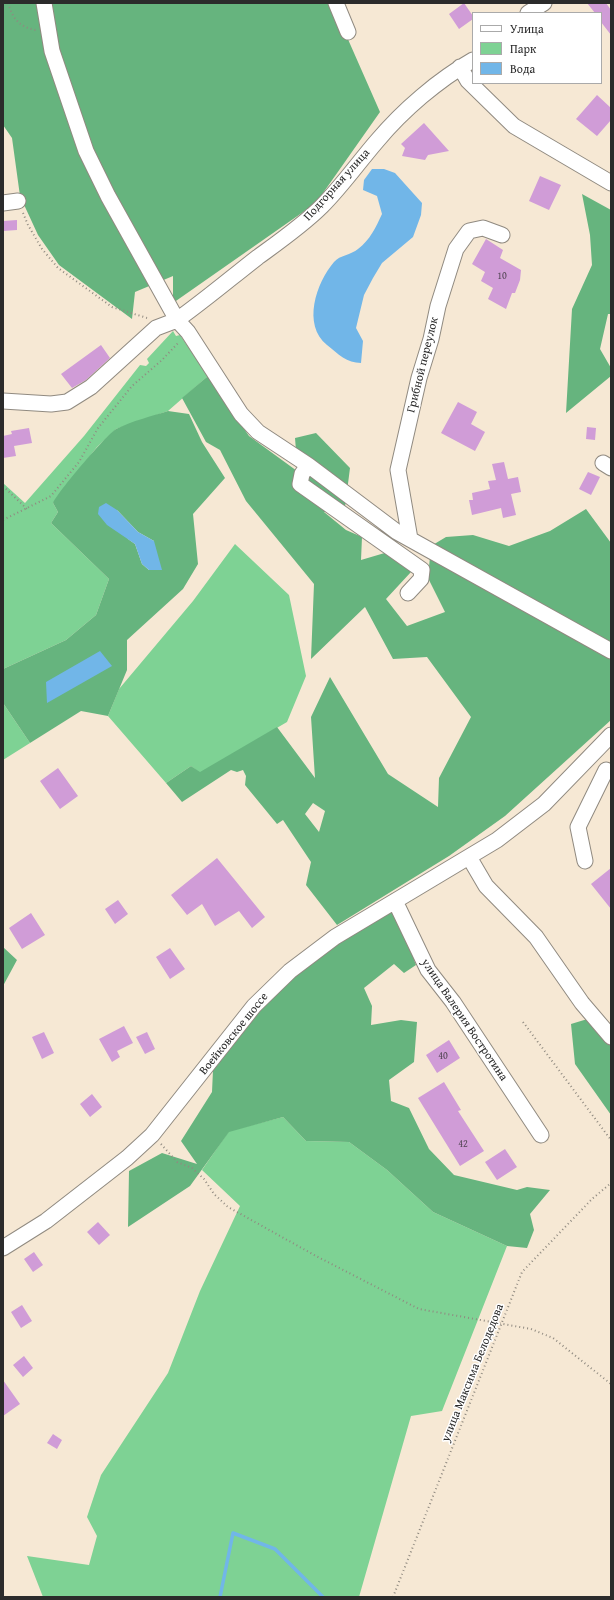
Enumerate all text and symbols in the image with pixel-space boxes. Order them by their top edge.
legend [472,12,602,84]
text: Улица [510,20,544,37]
text: Парк [510,40,536,57]
text: Вода [510,60,535,77]
street label: Подгорная улица [301,146,373,224]
house number: 10 [497,270,507,282]
street label: Грибной переулок [404,316,442,414]
street label: улица Валерия Востротина [418,956,510,1084]
street label: Воейковское шоссе [196,990,272,1078]
house number: 40 [438,1050,448,1062]
house number: 42 [458,1138,468,1150]
street label: улица Максима Белодедова [439,1302,507,1444]

